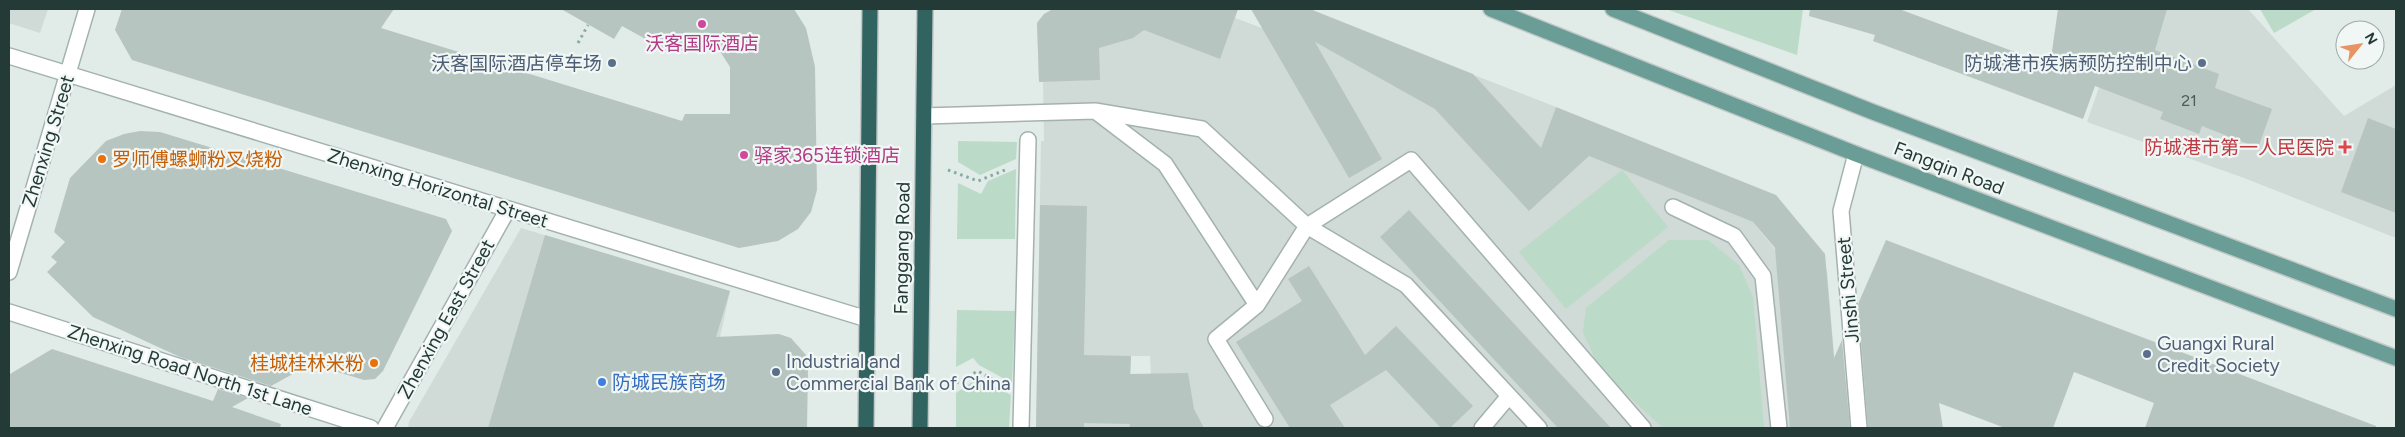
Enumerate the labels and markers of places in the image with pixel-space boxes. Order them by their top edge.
marker: 沃客国际酒店 [696,18,708,30]
place label: 沃客国际酒店 [645,32,759,55]
place label: 沃客国际酒店停车场 [431,52,602,75]
place label: 防城港市疾病预防控制中心 [1964,52,2192,75]
marker: 沃客国际酒店停车场 [606,57,618,69]
marker: 防城港市疾病预防控制中心 [2196,57,2208,69]
place label: 防城港市第一人民医院 [2144,136,2334,159]
marker: 防城港市第一人民医院 [2338,140,2352,154]
place label: 驿家365连锁酒店 [754,144,900,167]
place label: 罗师傅螺蛳粉叉烧粉 [112,148,283,171]
marker: 驿家365连锁酒店 [738,149,750,161]
marker: 罗师傅螺蛳粉叉烧粉 [96,153,108,165]
place label: Guangxi Rural Credit Society [2157,332,2280,377]
marker: Guangxi Rural Credit Society [2141,348,2153,360]
place label: Industrial and Commercial Bank of China [786,350,1011,395]
place label: 桂城桂林米粉 [250,352,364,375]
marker: 桂城桂林米粉 [368,357,380,369]
marker: Industrial and Commercial Bank of China [770,366,782,378]
place label: 防城民族商场 [612,371,726,394]
marker: 防城民族商场 [596,376,608,388]

